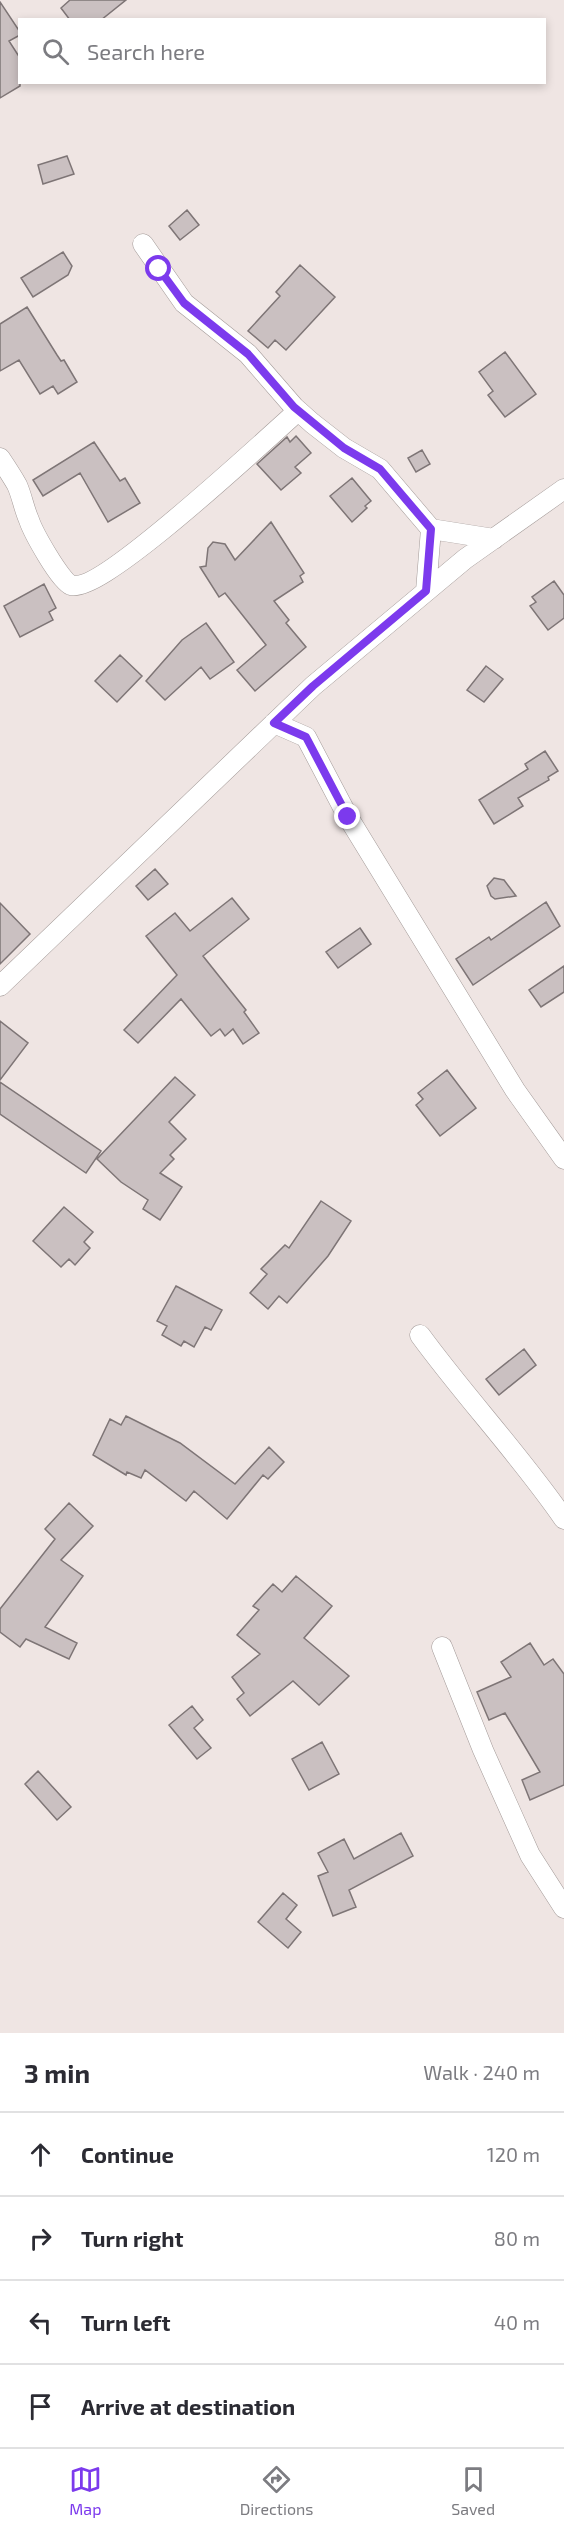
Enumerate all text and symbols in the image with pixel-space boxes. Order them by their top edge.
search box [18,18,546,84]
icon: search [39,35,72,68]
text: Search here [87,38,205,64]
route start [145,255,171,281]
route end [334,803,360,829]
text: 3 min [24,2057,90,2088]
text: Walk · 240 m [423,2060,540,2084]
icon: ahead [24,2138,57,2171]
text: Continue [81,2141,174,2167]
text: 120 m [487,2142,540,2166]
icon: right [24,2222,57,2255]
text: Turn right [81,2225,183,2251]
text: 80 m [494,2226,540,2250]
icon: left [24,2306,57,2339]
text: Turn left [81,2309,170,2335]
text: 40 m [494,2310,540,2334]
icon: arrive [24,2390,57,2423]
text: Arrive at destination [81,2393,295,2419]
tab: Map [69,2463,102,2518]
tab: Directions [240,2463,313,2518]
tab: Saved [451,2463,495,2518]

